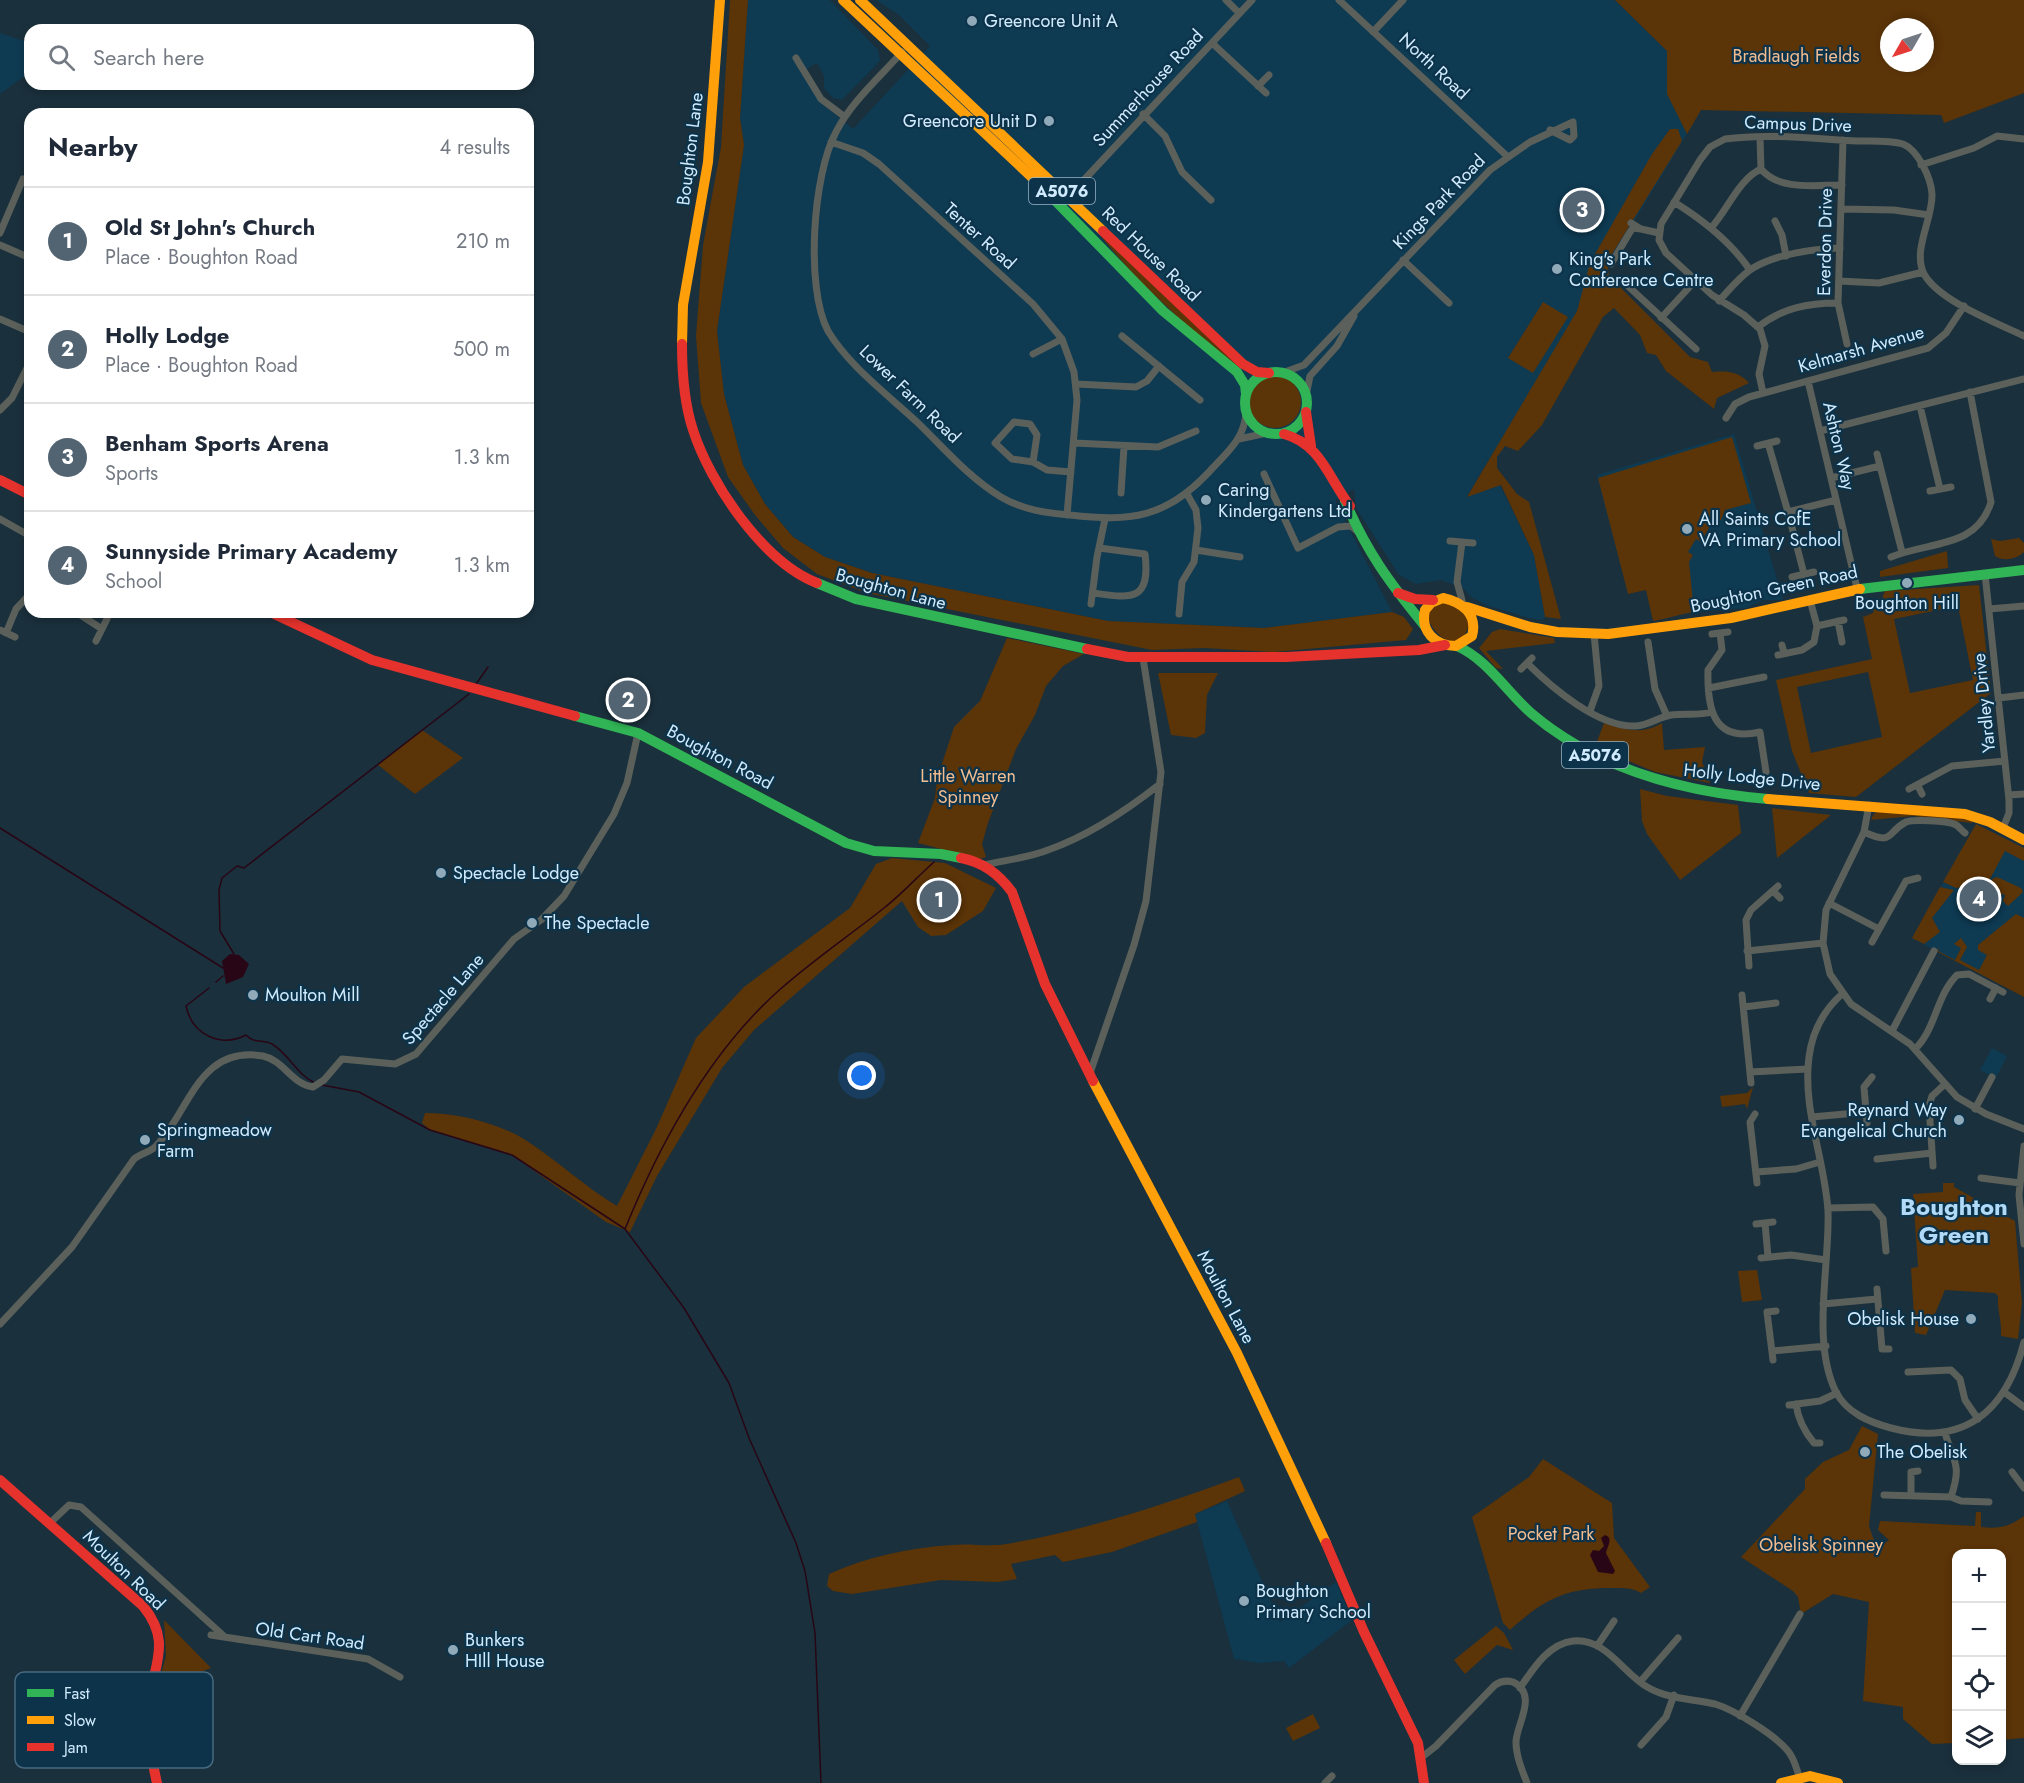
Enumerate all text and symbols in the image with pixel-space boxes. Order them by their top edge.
place label: Greencore Unit A [984,8,1118,34]
marker: Greencore Unit A [965,14,979,28]
north arrow [1880,18,1934,72]
street label: Summerhouse Road [1087,23,1209,153]
search box [24,24,534,90]
street label: North Road [1393,27,1475,105]
icon: search [45,41,78,74]
text: Search here [93,41,204,73]
park label: Bradlaugh Fields [1732,43,1860,69]
street label: Boughton Lane [670,91,710,207]
place label: Greencore Unit D [903,108,1037,134]
street label: Campus Drive [1744,109,1852,139]
marker: Greencore Unit D [1042,114,1056,128]
text: Nearby [48,128,137,166]
text: 4 results [439,133,510,162]
street label: Kings Park Road [1387,149,1491,255]
road number: A5076 [1029,178,1095,204]
pin: 3 [1562,188,1602,232]
street label: Everdon Drive [1811,188,1839,296]
street label: Tenter Road [938,196,1022,276]
street label: Red House Road [1096,200,1206,308]
text: Old St John's Church [105,211,315,243]
text: 1 [62,227,73,256]
text: 210 m [456,227,510,256]
text: Place · Boughton Road [105,243,298,272]
place label: King's Park Conference Centre [1569,246,1713,293]
marker: King's Park Conference Centre [1550,262,1564,276]
text: Holly Lodge [105,319,229,351]
street label: Kelmarsh Avenue [1795,319,1927,379]
text: 2 [61,335,74,364]
text: 500 m [453,335,510,364]
street label: Lower Farm Road [853,339,967,449]
text: Place · Boughton Road [105,351,298,380]
street label: Ashton Way [1816,399,1862,493]
text: Benham Sports Arena [105,427,329,459]
text: 3 [61,443,74,472]
text: 1.3 km [454,443,510,472]
text: Sports [105,459,158,488]
place label: Caring Kindergartens Ltd [1218,477,1351,524]
marker: Caring Kindergartens Ltd [1199,493,1213,507]
place label: All Saints CofE VA Primary School [1699,506,1841,553]
marker: All Saints CofE VA Primary School [1680,522,1694,536]
text: Sunnyside Primary Academy [105,535,397,567]
text: 4 [61,551,74,580]
text: 1.3 km [454,551,510,580]
street label: Boughton Green Road [1688,559,1860,619]
street label: Boughton Lane [833,562,949,616]
text: School [105,567,162,596]
marker: Boughton Hill [1900,576,1914,590]
place label: Boughton Hill [1855,590,1959,616]
street label: Yardley Drive [1966,652,2002,754]
pin: 2 [608,678,648,722]
street label: Boughton Road [662,718,778,796]
road number: A5076 [1562,742,1628,768]
street label: Holly Lodge Drive [1682,757,1822,797]
park label: Little Warren Spinney [920,763,1016,810]
place label: Spectacle Lodge [453,860,579,886]
marker: Spectacle Lodge [434,866,448,880]
pin: 4 [1960,876,1998,922]
pin: 1 [920,878,958,922]
place label: The Spectacle [544,910,649,936]
marker: The Spectacle [525,916,539,930]
street label: Spectacle Lane [396,947,490,1051]
place label: Moulton Mill [265,982,360,1008]
marker: Moulton Mill [246,988,260,1002]
your location [847,1061,876,1090]
place label: Reynard Way Evangelical Church [1801,1097,1947,1144]
marker: Reynard Way Evangelical Church [1952,1113,1966,1127]
place label: Springmeadow Farm [157,1117,272,1164]
marker: Springmeadow Farm [138,1133,152,1147]
district label: Boughton Green [1900,1189,2008,1252]
street label: Moulton Lane [1190,1246,1262,1348]
place label: Obelisk House [1847,1306,1959,1332]
marker: Obelisk House [1964,1312,1978,1326]
place label: The Obelisk [1877,1439,1967,1465]
marker: The Obelisk [1858,1445,1872,1459]
park label: Pocket Park [1508,1521,1594,1547]
street label: Moulton Road [77,1524,171,1616]
park label: Obelisk Spinney [1759,1532,1883,1558]
map controls [1952,1549,2006,1765]
button: + [1952,1549,2006,1603]
place label: Boughton Primary School [1256,1578,1371,1625]
marker: Boughton Primary School [1237,1594,1251,1608]
button: − [1952,1603,2006,1657]
street label: Old Cart Road [254,1615,366,1657]
place label: Bunkers HIll House [465,1627,545,1674]
marker: Bunkers HIll House [446,1643,460,1657]
button: locate [1952,1657,2006,1711]
legend [15,1672,213,1768]
text: Fast [64,1682,90,1705]
text: Slow [64,1709,96,1732]
button: layers [1952,1711,2006,1765]
text: Jam [62,1736,88,1759]

